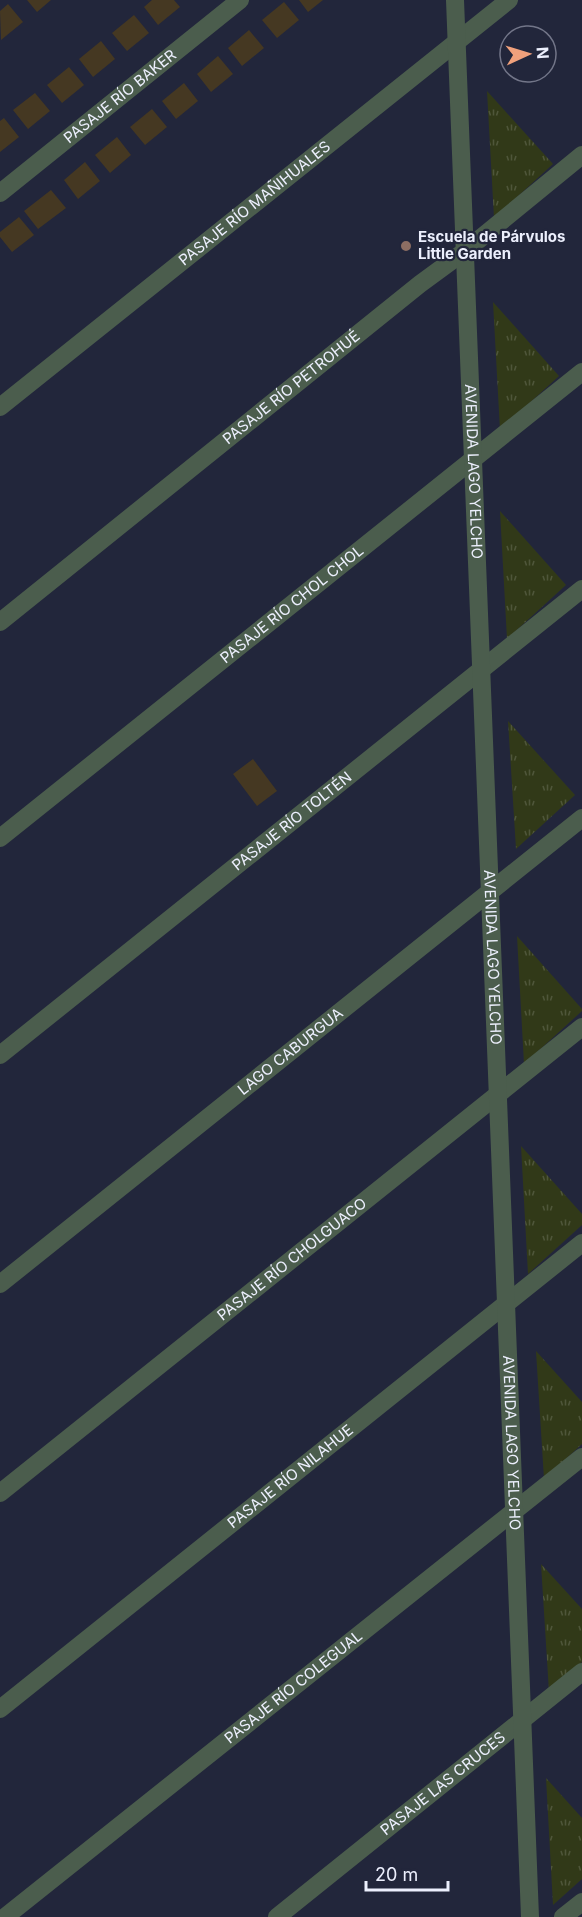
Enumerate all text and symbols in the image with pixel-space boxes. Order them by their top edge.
north arrow [498,24,558,84]
street label: PASAJE RÍO BAKER [60,45,180,147]
text: N [533,46,553,60]
street label: PASAJE RÍO MAÑIHUALES [175,137,334,269]
place label: Escuela de Párvulos Little Garden [418,227,565,263]
marker: Escuela de Párvulos Little Garden [399,239,413,253]
street label: PASAJE RÍO PETROHUÉ [219,326,364,448]
street label: AVENIDA LAGO YELCHO [461,384,487,559]
street label: PASAJE RÍO CHOL CHOL [216,541,367,667]
street label: PASAJE RÍO TOLTÉN [228,767,355,874]
street label: AVENIDA LAGO YELCHO [480,869,506,1045]
street label: LAGO CABURGUA [234,1003,347,1099]
street label: PASAJE RÍO CHOLGUACO [213,1193,370,1324]
street label: AVENIDA LAGO YELCHO [499,1355,525,1531]
street label: PASAJE RÍO NILAHUE [223,1420,357,1532]
street label: PASAJE RÍO COLEGUAL [220,1626,366,1747]
street label: PASAJE LAS CRUCES [376,1727,509,1839]
scale bar [366,1854,448,1892]
text: 20 m [375,1864,418,1885]

